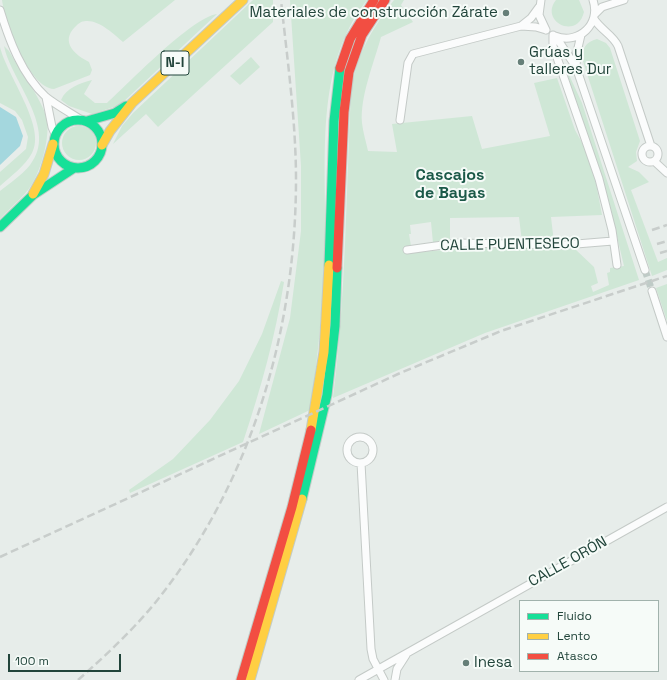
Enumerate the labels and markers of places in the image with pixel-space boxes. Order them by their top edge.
place label: Materiales de construcción Zárate [250,4,498,22]
marker: Materiales de construcción Zárate [501,8,511,18]
place label: Grúas y talleres Dur [529,44,612,79]
marker: Grúas y talleres Dur [516,57,526,67]
place label: Inesa [474,654,512,672]
marker: Inesa [461,658,471,668]

